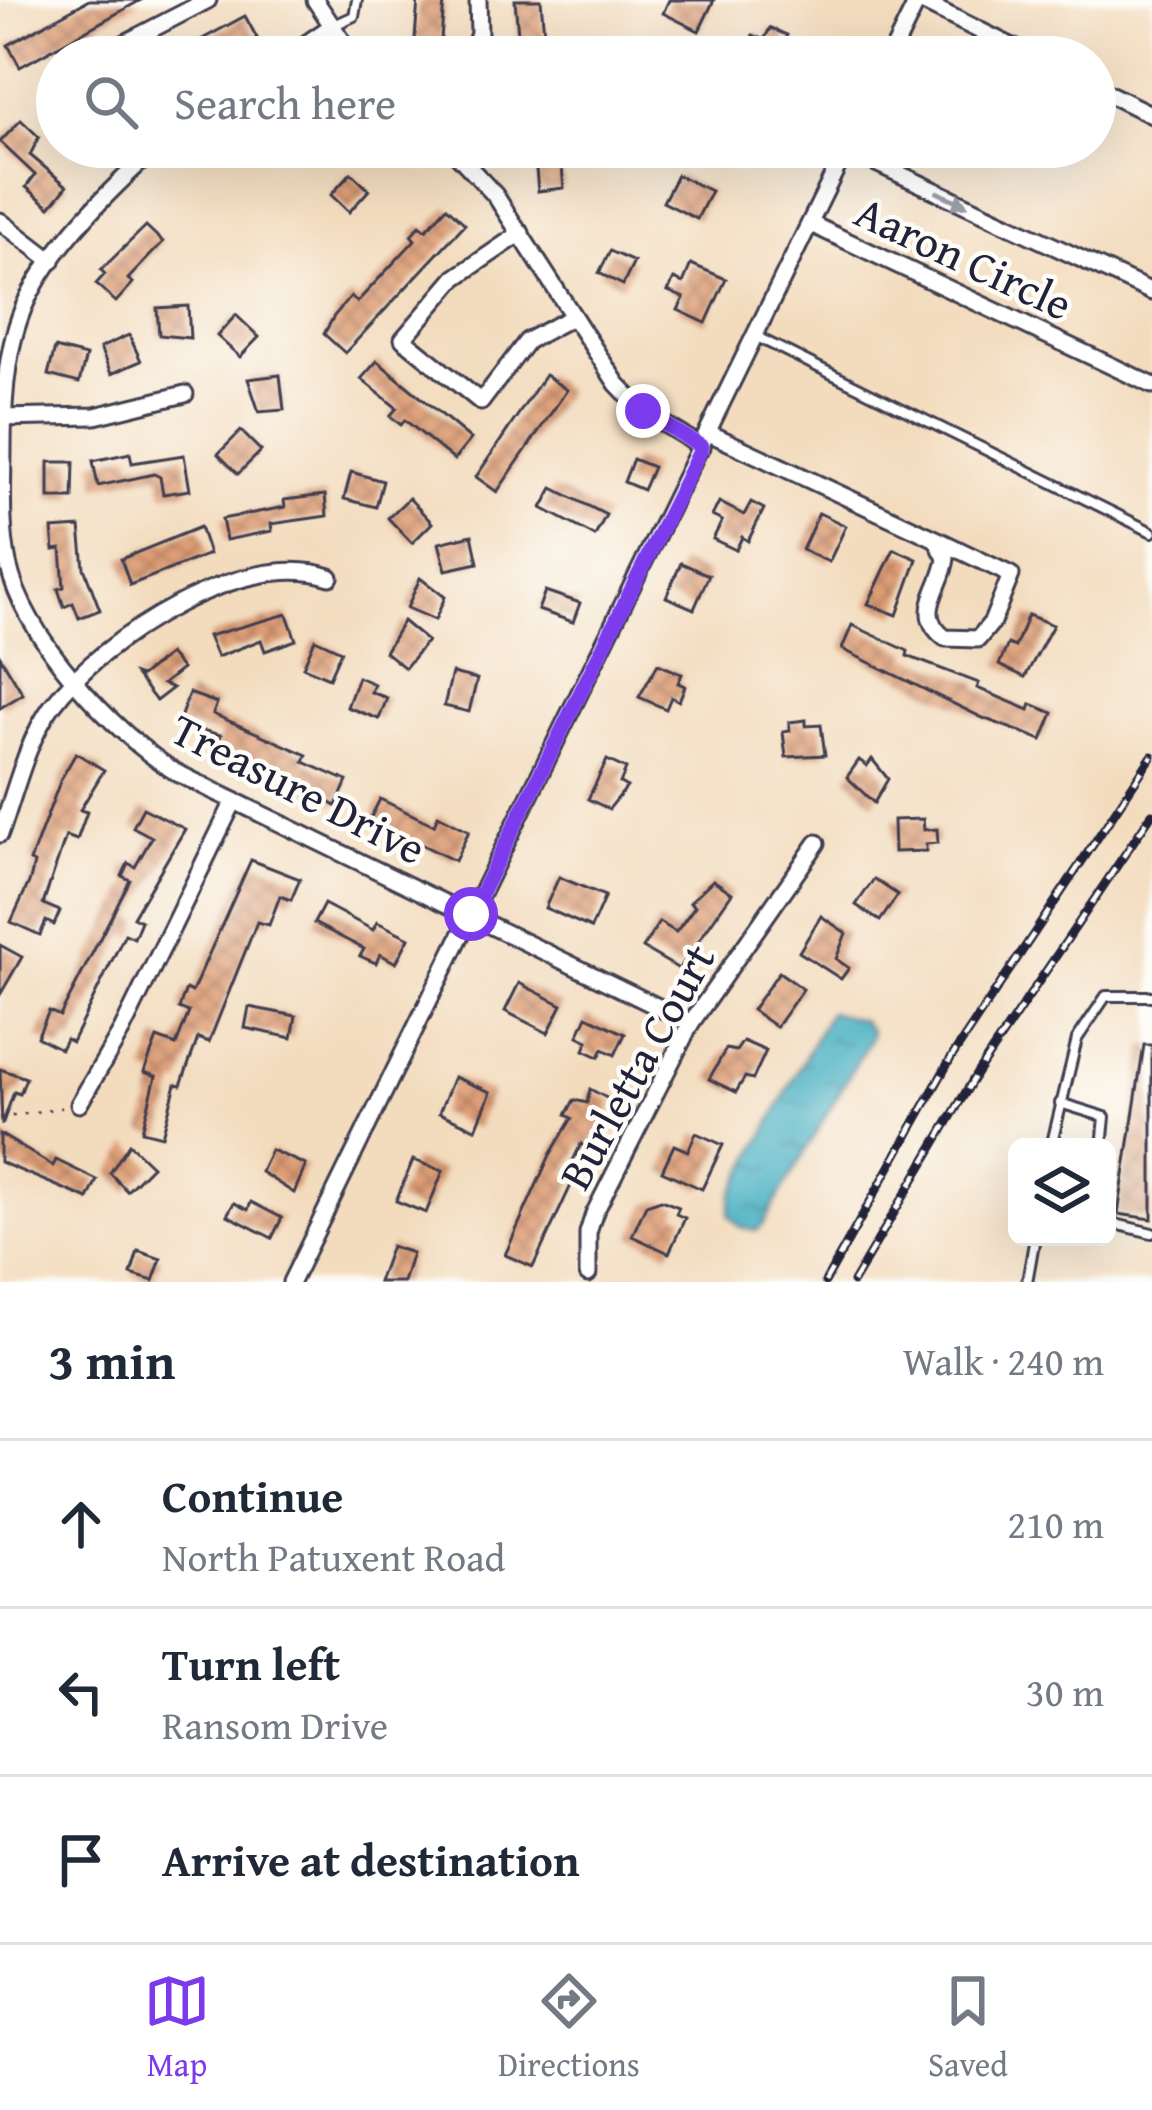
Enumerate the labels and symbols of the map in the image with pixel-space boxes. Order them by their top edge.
street label: Aaron Circle [845,178,1083,336]
one-way arrow [935,189,970,209]
route end [616,384,670,438]
street label: Treasure Drive [161,696,437,880]
route start [444,887,498,941]
street label: Burletta Court [542,932,730,1200]

